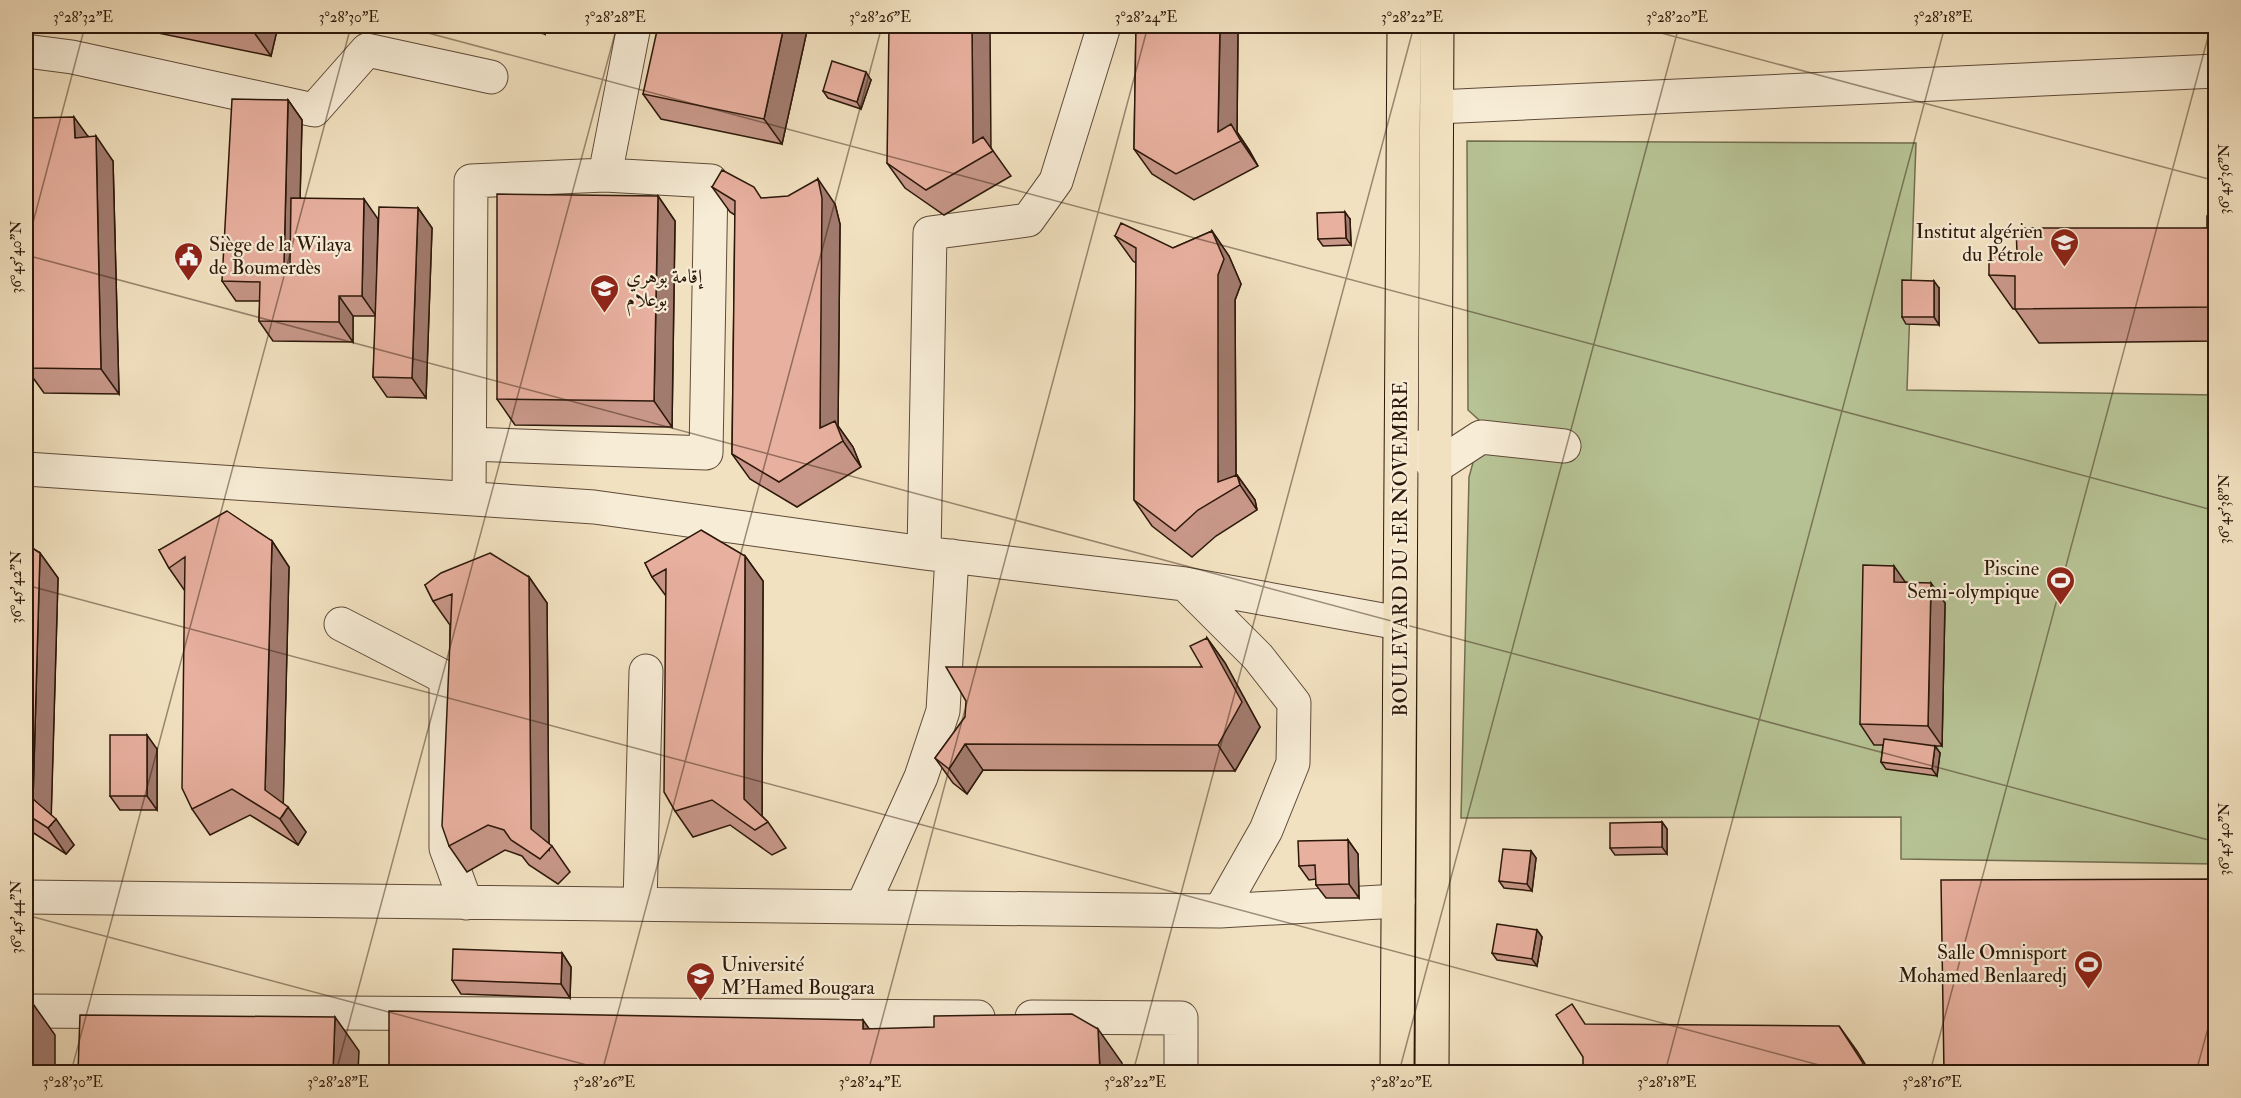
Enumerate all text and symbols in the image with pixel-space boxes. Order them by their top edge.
text: 3°28'32"E [53,8,113,27]
text: 3°28'30"E [319,8,379,27]
text: 3°28'28"E [584,8,646,27]
text: 3°28'26"E [849,8,911,27]
text: 3°28'24"E [1115,8,1177,27]
text: 3°28'22"E [1381,8,1443,27]
text: 3°28'20"E [1646,8,1708,27]
text: 3°28'18"E [1913,8,1973,27]
text: 36°45'36"N [2215,143,2234,214]
place label: Institut algérien du Pétrole [1916,219,2043,267]
text: 36°45'40"N [7,220,26,293]
school or university icon: Institut algérien du Pétrole [2048,226,2080,268]
place label: Siège de la Wilaya de Boumerdès [209,232,353,280]
public building icon: Siège de la Wilaya de Boumerdès [172,240,204,282]
place label: إقامة بوهري بوعلام [626,264,704,317]
school or university icon: إقامة بوهري بوعلام [589,272,621,314]
street label: BOULEVARD DU 1ER NOVEMBRE [1388,381,1413,717]
text: 36°45'38"N [2215,473,2234,544]
text: 36°45'42"N [7,550,26,623]
place label: Piscine Semi-olympique [1907,556,2039,605]
sports icon: Piscine Semi-olympique [2044,564,2076,606]
text: 36°45'40"N [2215,802,2234,875]
text: 36°45'44"N [7,880,26,954]
place label: Salle Omnisport Mohamed Benlaaredj [1898,940,2068,988]
sports icon: Salle Omnisport Mohamed Benlaaredj [2072,948,2104,990]
place label: Université M'Hamed Bougara [721,952,875,1000]
school or university icon: Université M'Hamed Bougara [684,960,716,1002]
text: 3°28'30"E [43,1073,103,1092]
text: 3°28'28"E [307,1073,369,1092]
text: 3°28'26"E [573,1073,635,1092]
text: 3°28'24"E [839,1073,901,1092]
text: 3°28'22"E [1104,1073,1166,1092]
text: 3°28'20"E [1370,1073,1432,1092]
text: 3°28'18"E [1637,1073,1697,1092]
text: 3°28'16"E [1902,1073,1962,1092]

